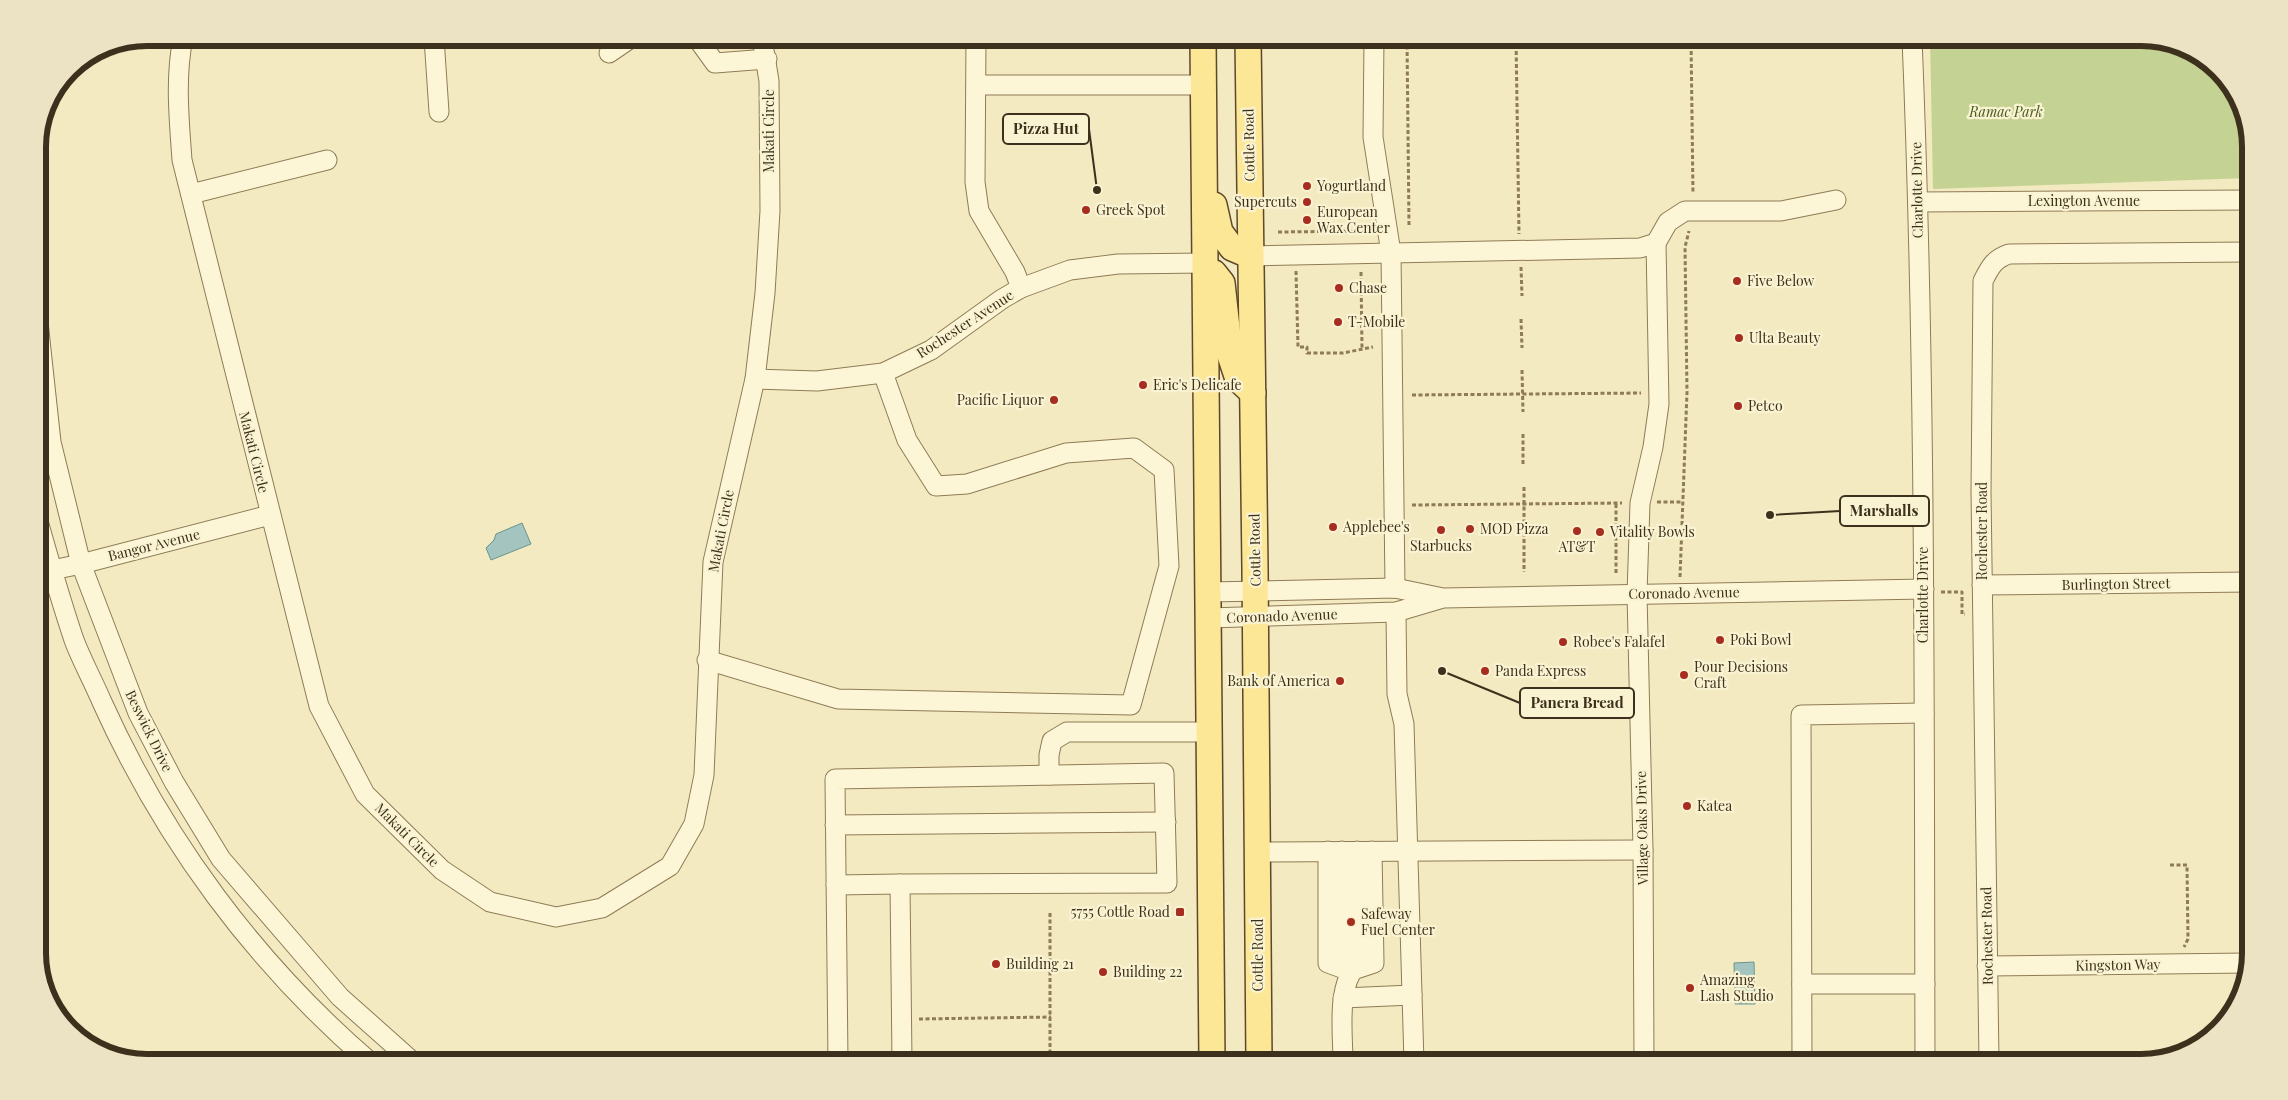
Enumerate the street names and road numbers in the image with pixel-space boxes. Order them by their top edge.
street label: Makati Circle [759,89,778,173]
street label: Cottle Road [1238,108,1259,182]
street label: Charlotte Drive [1906,142,1927,238]
street label: Lexington Avenue [2028,191,2140,210]
street label: Rochester Avenue [912,285,1017,362]
street label: Makati Circle [235,409,274,495]
street label: Rochester Road [1972,482,1991,580]
street label: Makati Circle [703,488,738,574]
street label: Cottle Road [1244,513,1265,587]
street label: Bangor Avenue [106,524,202,565]
street label: Charlotte Drive [1913,547,1932,643]
street label: Burlington Street [2062,573,2171,594]
street label: Coronado Avenue [1628,582,1740,603]
street label: Coronado Avenue [1226,604,1338,627]
street label: Beswick Drive [121,687,178,775]
street label: Village Oaks Drive [1631,771,1652,886]
street label: Makati Circle [371,798,444,871]
street label: Rochester Road [1976,887,1997,985]
street label: Cottle Road [1248,919,1267,991]
street label: Kingston Way [2075,954,2161,975]

